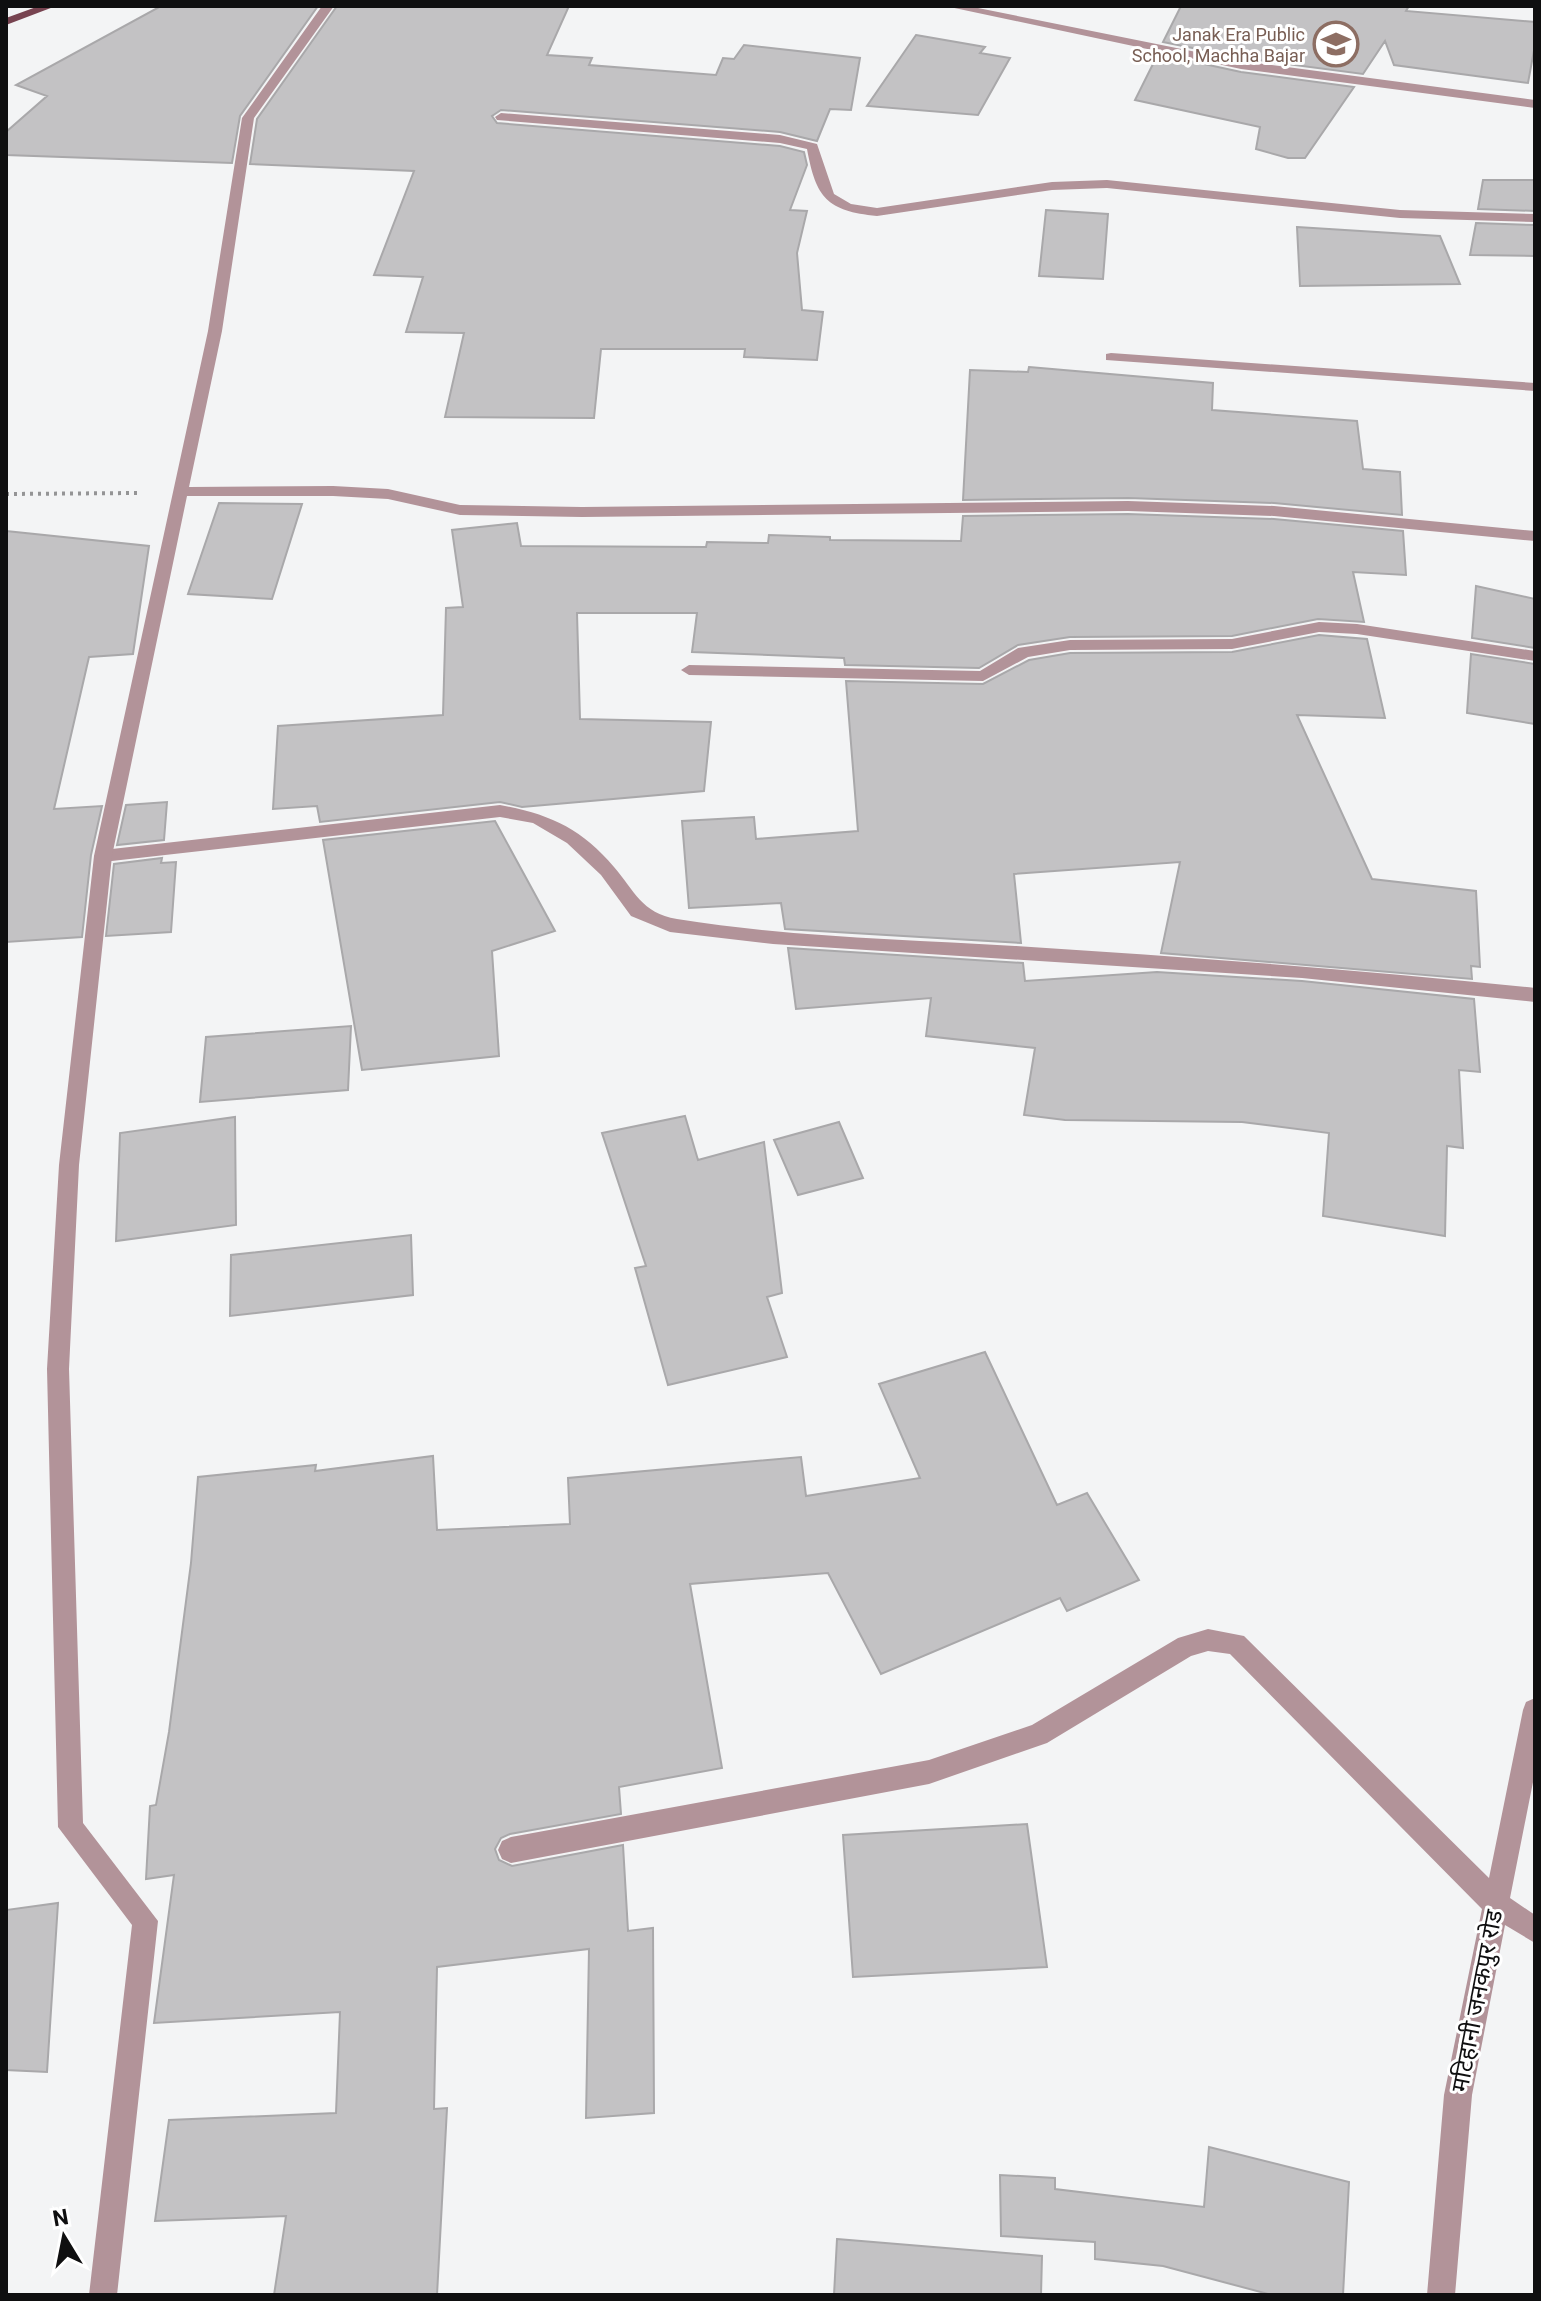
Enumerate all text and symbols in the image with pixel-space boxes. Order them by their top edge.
school or university icon: Janak Era Public School, Machha Bajar [1312,20,1360,68]
place label: Janak Era Public School, Machha Bajar [1132,24,1305,66]
street label: मटिहानी जनकपुर रोड [1446,1906,1510,2095]
north arrow [24,2197,104,2277]
text: N [51,2204,70,2231]

